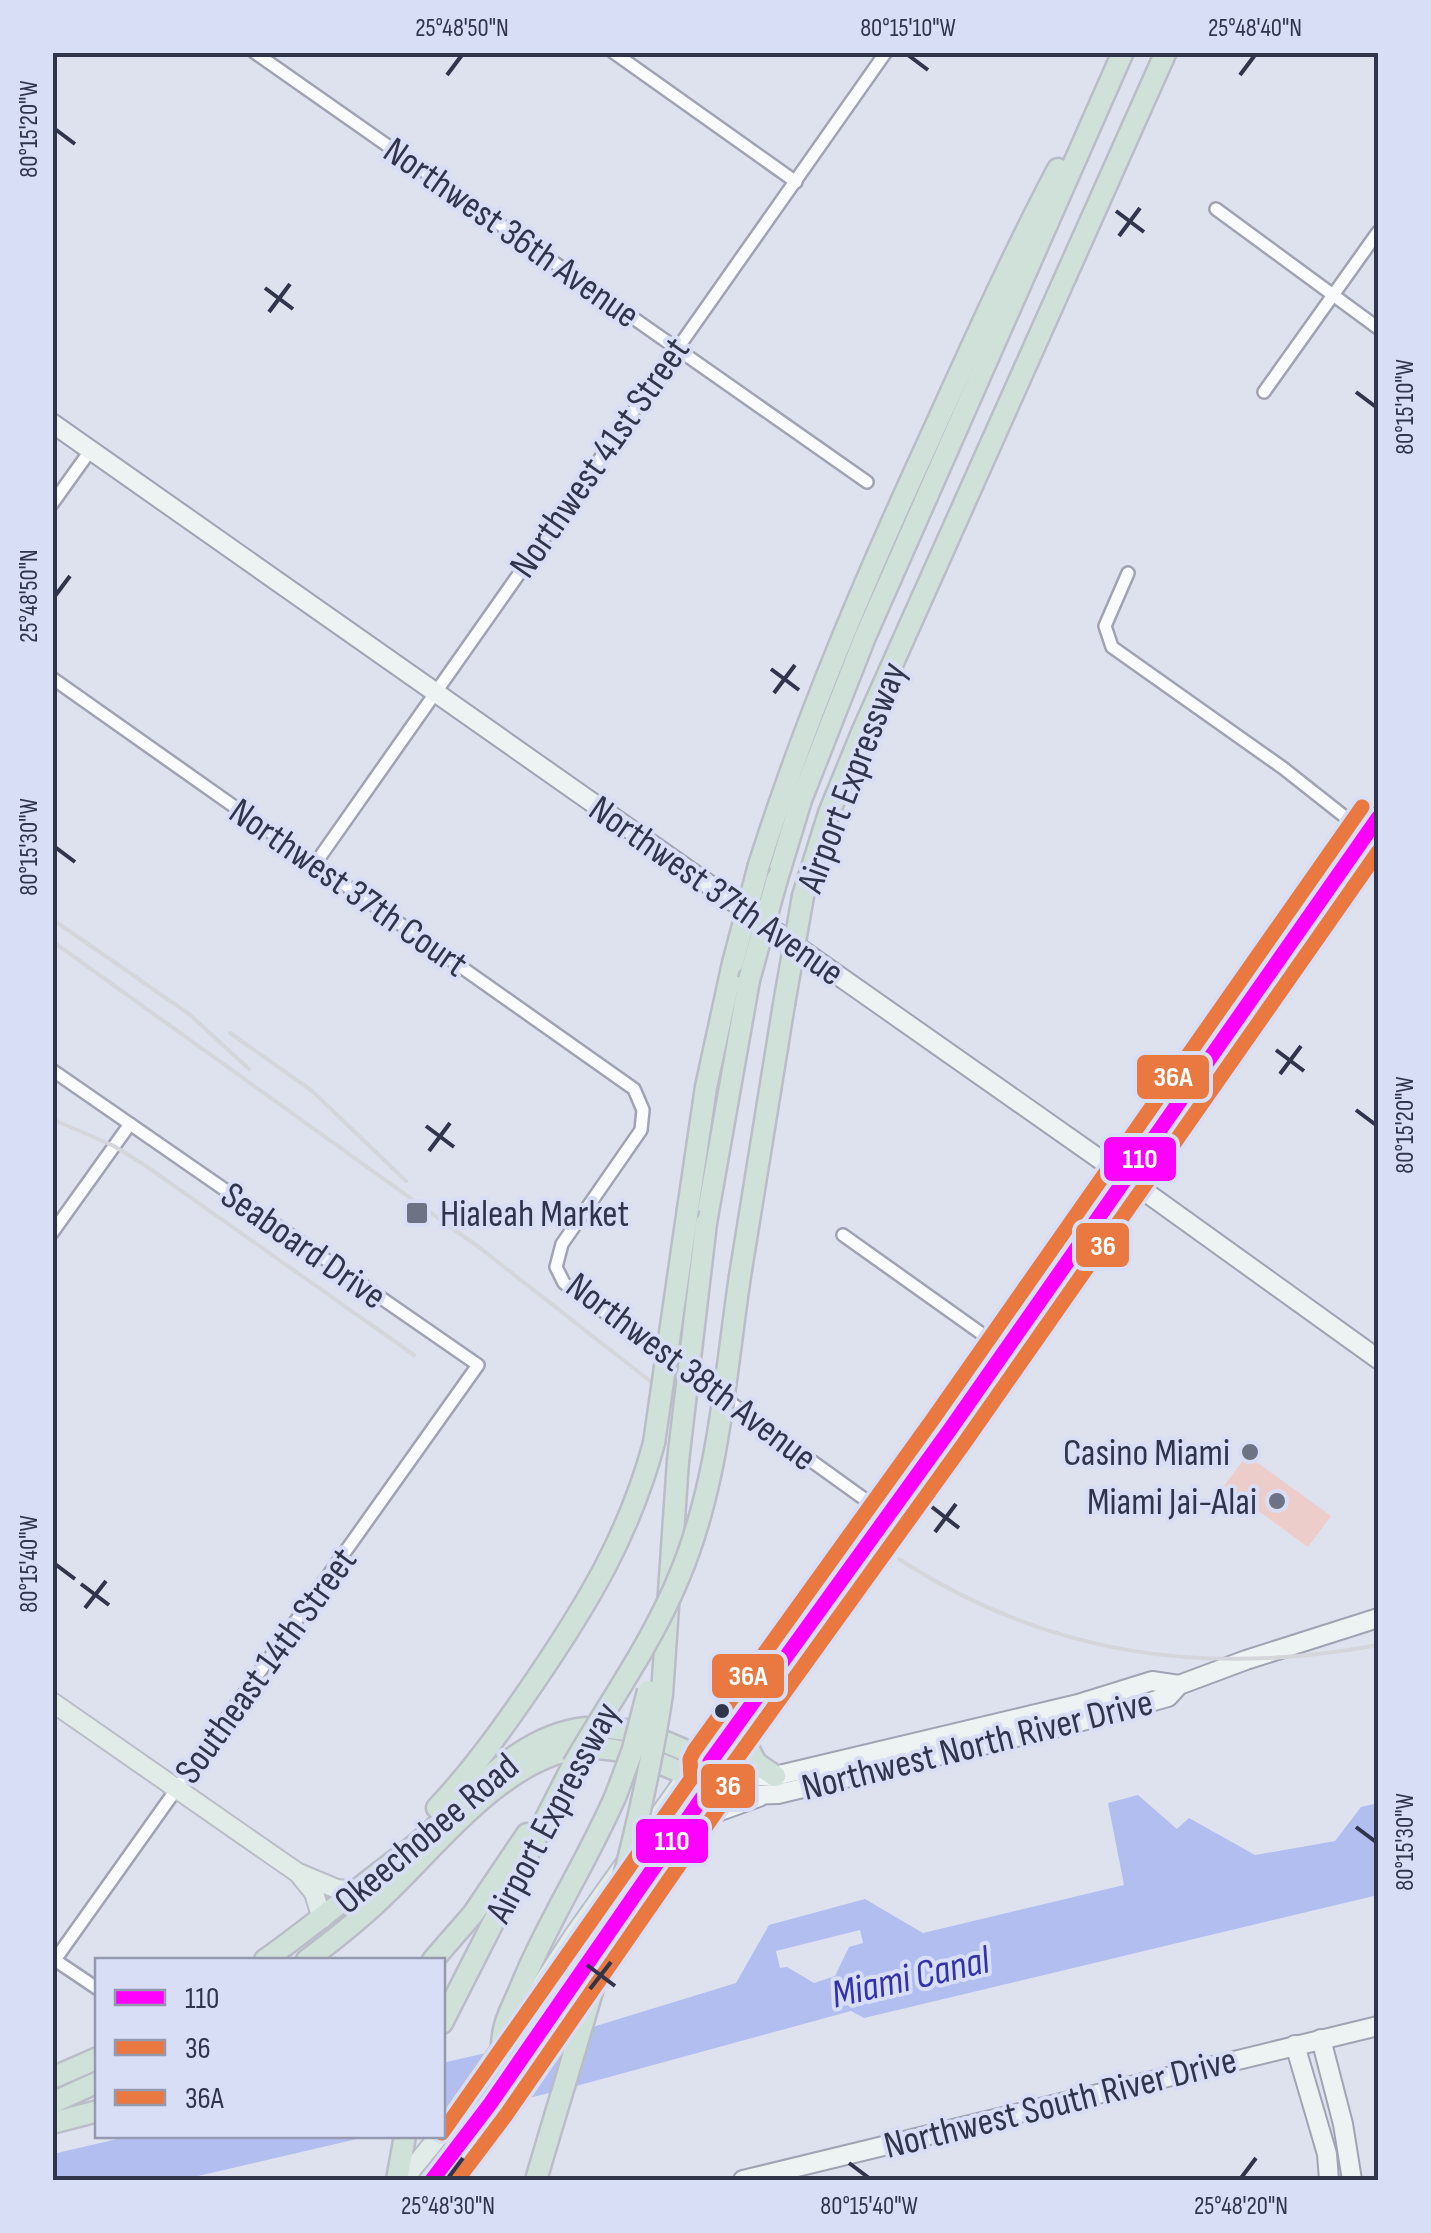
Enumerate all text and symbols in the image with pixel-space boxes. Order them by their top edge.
text: 25°48'50"N [415,13,509,44]
text: 80°15'10"W [860,13,956,44]
text: 25°48'40"N [1208,13,1302,44]
text: 80°15'20"W [14,80,45,178]
street label: Northwest 36th Avenue [375,128,648,338]
street label: Northwest 41st Street [501,329,700,587]
text: 80°15'10"W [1390,359,1421,455]
text: 25°48'50"N [14,549,45,643]
street label: Airport Expressway [788,656,917,900]
street label: Northwest 37th Avenue [580,787,852,996]
street label: Northwest 37th Court [220,789,476,987]
text: 80°15'30"W [14,798,45,896]
line badge: 36A [1135,1053,1211,1101]
text: 36A [1153,1061,1193,1094]
text: 80°15'20"W [1390,1076,1421,1174]
line badge: 110 [1102,1135,1178,1183]
text: 110 [1122,1143,1158,1176]
street label: Seaboard Drive [212,1173,394,1319]
place label: Hialeah Market [440,1192,629,1237]
marker: Hialeah Market [404,1200,430,1226]
line badge: 36 [1074,1221,1131,1269]
text: 36 [1090,1230,1116,1263]
street label: Northwest 38th Avenue [557,1264,825,1481]
place label: Casino Miami [1063,1431,1230,1476]
marker: Casino Miami [1239,1441,1261,1463]
place label: Miami Jai-Alai [1087,1480,1257,1525]
marker: Miami Jai-Alai [1266,1490,1288,1512]
text: 80°15'40"W [14,1515,45,1613]
street label: Southeast 14th Street [166,1539,367,1792]
line badge: 36A [710,1652,786,1700]
text: 36A [728,1660,768,1693]
street label: Northwest North River Drive [797,1680,1158,1811]
street label: Airport Expressway [476,1695,630,1931]
unlabelled marker [712,1701,732,1721]
street label: Okeechobee Road [326,1744,528,1924]
line badge: 36 [699,1762,757,1810]
text: 36 [715,1770,741,1803]
text: 80°15'30"W [1390,1793,1421,1891]
line badge: 110 [634,1817,710,1865]
text: 110 [654,1825,690,1858]
water label: Miami Canal [827,1936,996,2019]
legend [95,1958,445,2138]
text: 110 [185,1981,219,2017]
text: 36 [185,2031,211,2067]
street label: Northwest South River Drive [880,2038,1241,2169]
text: 36A [185,2081,224,2117]
text: 25°48'30"N [401,2191,495,2222]
text: 80°15'40"W [820,2191,918,2222]
text: 25°48'20"N [1194,2191,1288,2222]

